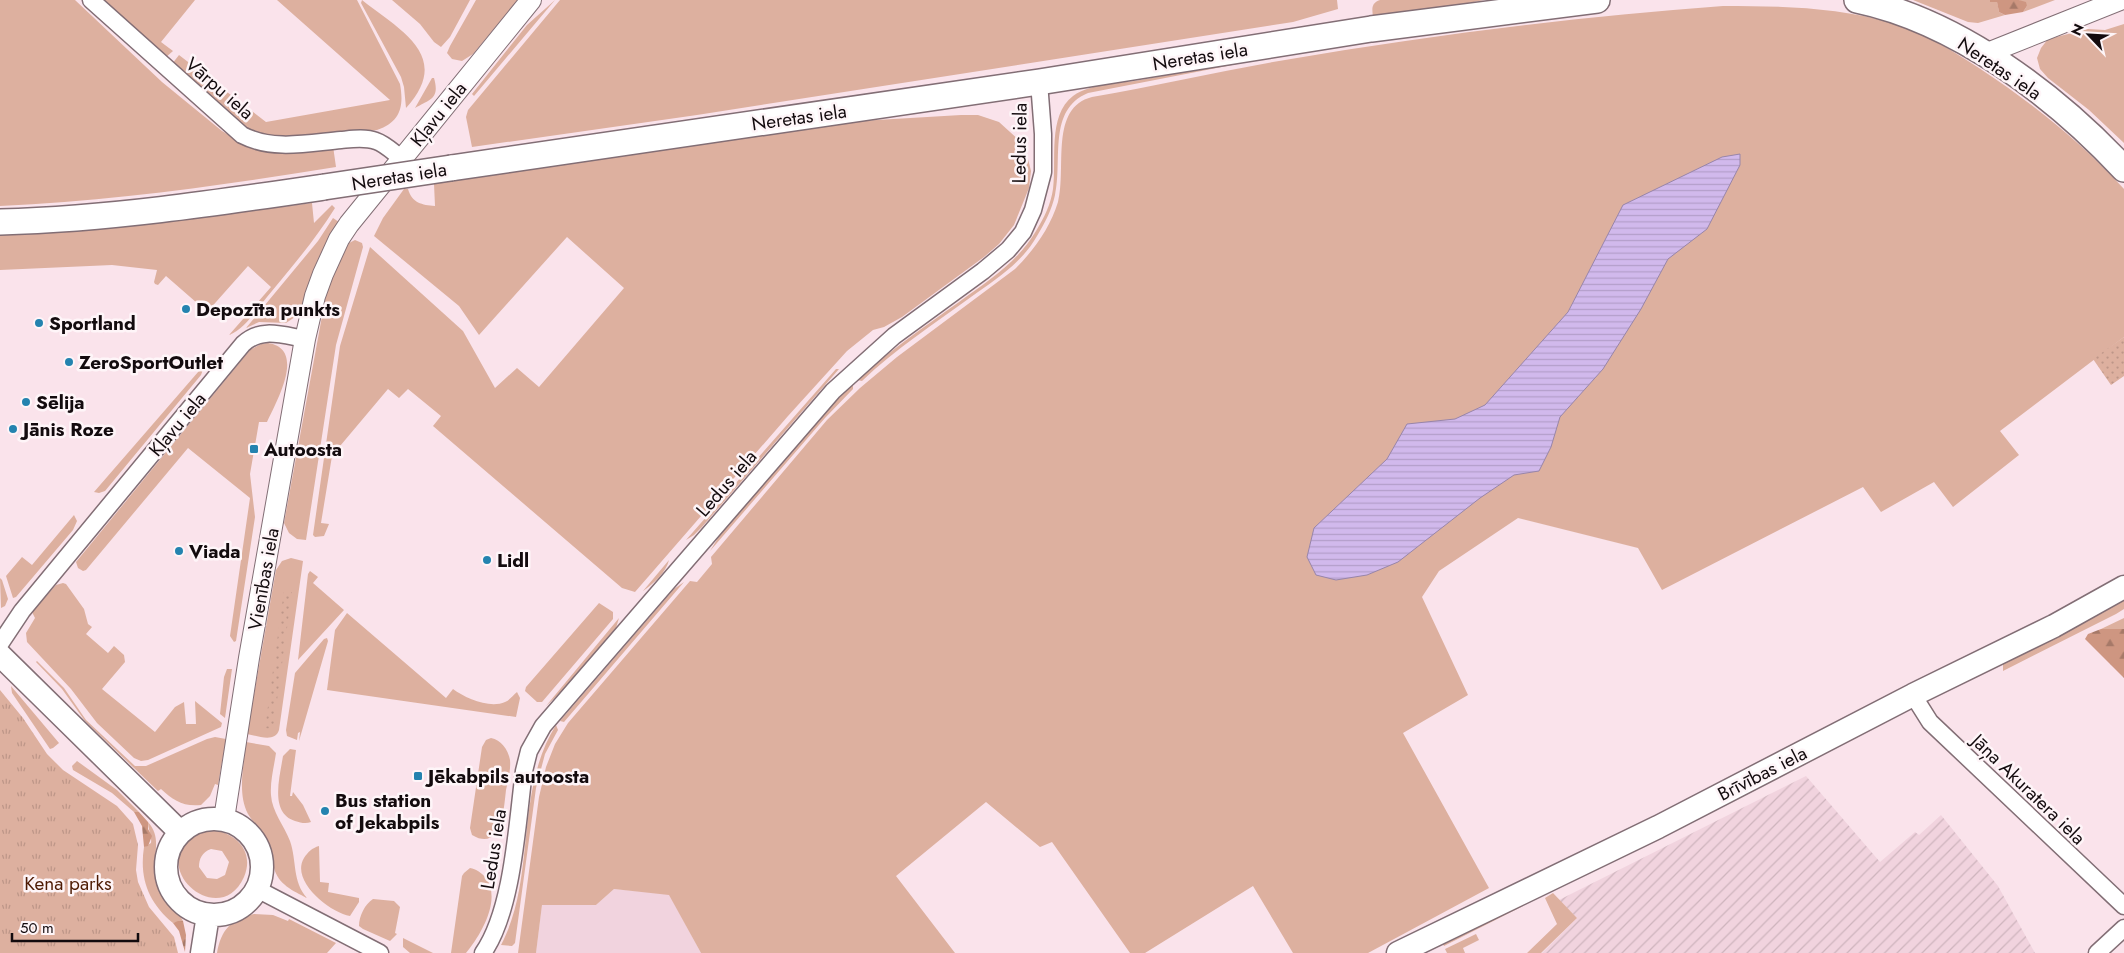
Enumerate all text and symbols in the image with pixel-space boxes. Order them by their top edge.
north arrow [2064,10,2114,60]
text: N [2066,20,2089,39]
street label: Neretas iela [1952,30,2047,106]
street label: Neretas iela [1151,36,1250,77]
street label: Vārpu iela [179,51,260,126]
street label: Kļavu iela [404,76,473,153]
street label: Neretas iela [750,97,848,138]
street label: Ledus iela [1005,102,1034,184]
street label: Neretas iela [350,156,449,197]
place label: Depozīta punkts [196,296,340,323]
marker: Depozīta punkts [180,303,192,315]
place label: Sportland [49,310,136,337]
marker: Sportland [33,317,45,329]
place label: ZeroSportOutlet [79,349,223,376]
marker: ZeroSportOutlet [63,356,75,368]
street label: Kļavu iela [142,386,212,462]
place label: Sēlija [36,389,85,416]
marker: Sēlija [20,396,32,408]
place label: Jānis Roze [19,416,114,443]
marker: Jānis Roze [7,423,19,435]
place label: Autoosta [263,436,342,463]
marker: Autoosta [248,443,260,455]
street label: Ledus iela [690,444,763,523]
street label: Vienības iela [241,526,286,633]
place label: Viada [188,538,240,565]
marker: Viada [173,545,185,557]
place label: Lidl [497,547,529,574]
marker: Lidl [481,554,493,566]
street label: Jāņa Akuratera iela [1964,726,2092,851]
street label: Brīvības iela [1713,739,1812,807]
place label: Jēkabpils autoosta [424,763,589,790]
marker: Jēkabpils autoosta [412,770,424,782]
place label: Bus station of Jekabpils [335,787,440,836]
marker: Bus station of Jekabpils [319,805,331,817]
street label: Ledus iela [474,807,513,891]
park label: Kena parks [24,870,112,897]
scale bar [12,910,139,942]
text: 50 m [20,917,54,939]

